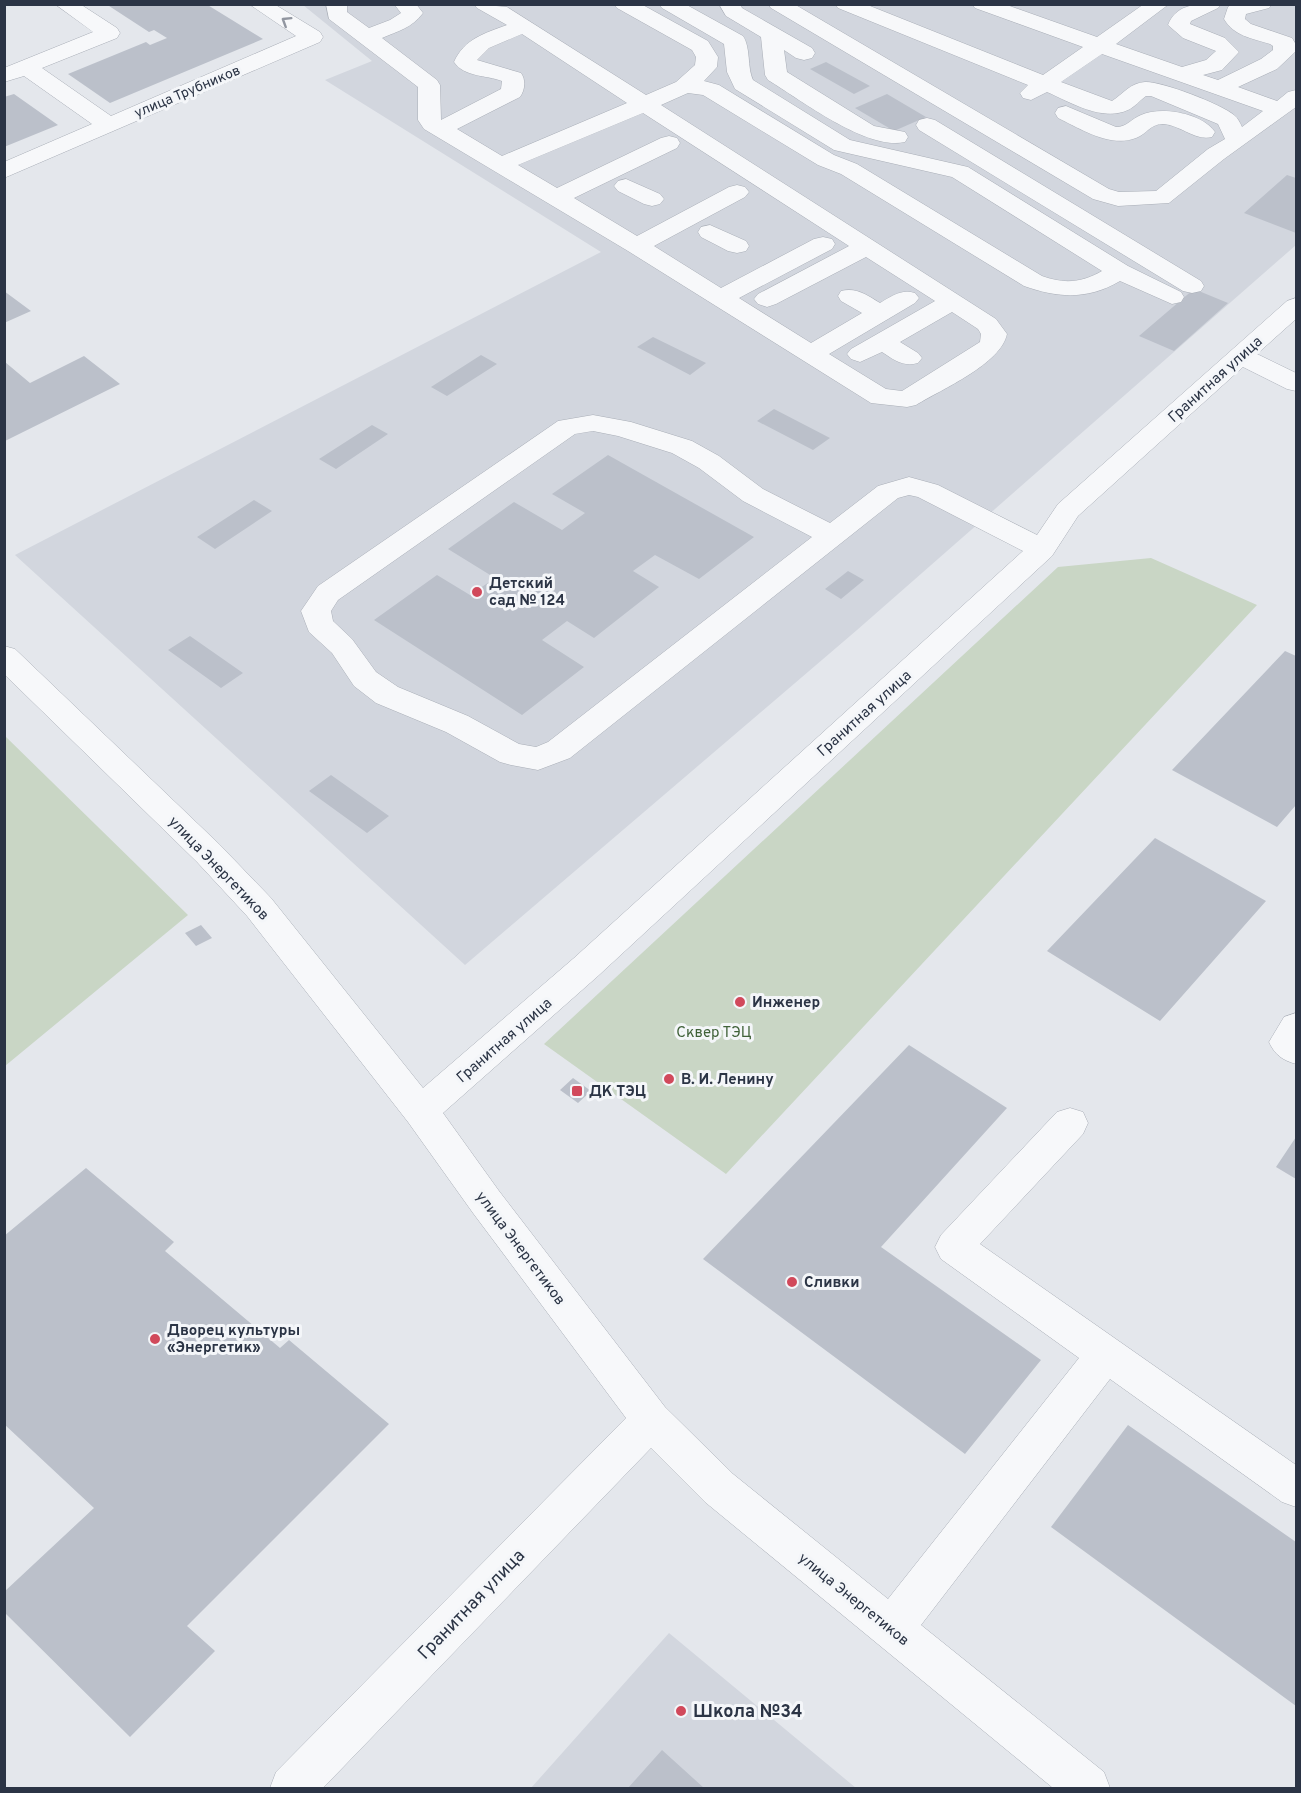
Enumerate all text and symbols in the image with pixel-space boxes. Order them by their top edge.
one-way arrow [282,16,292,28]
street label: улица Трубников [132,62,243,122]
street label: Гранитная улица [1165,333,1267,428]
place label: Детский сад № 124 [489,575,565,611]
marker: Детский сад № 124 [470,585,484,599]
street label: Гранитная улица [814,667,916,762]
street label: улица Энергетиков [163,813,273,925]
street label: Гранитная улица [453,994,557,1088]
place label: Инженер [752,994,820,1013]
marker: Инженер [733,995,747,1009]
park label: Сквер ТЭЦ [676,1024,752,1043]
place label: В. И. Ленину [681,1071,774,1090]
marker: В. И. Ленину [662,1072,676,1086]
place label: ДК ТЭЦ [589,1083,646,1102]
marker: ДК ТЭЦ [570,1084,584,1098]
street label: улица Энергетиков [471,1188,569,1310]
place label: Сливки [804,1274,859,1293]
marker: Сливки [785,1275,799,1289]
place label: Дворец культуры «Энергетик» [167,1322,300,1358]
marker: Дворец культуры «Энергетик» [148,1332,162,1346]
street label: Гранитная улица [414,1545,531,1665]
street label: улица Энергетиков [794,1550,912,1651]
place label: Школа №34 [693,1701,803,1724]
marker: Школа №34 [674,1704,688,1718]

